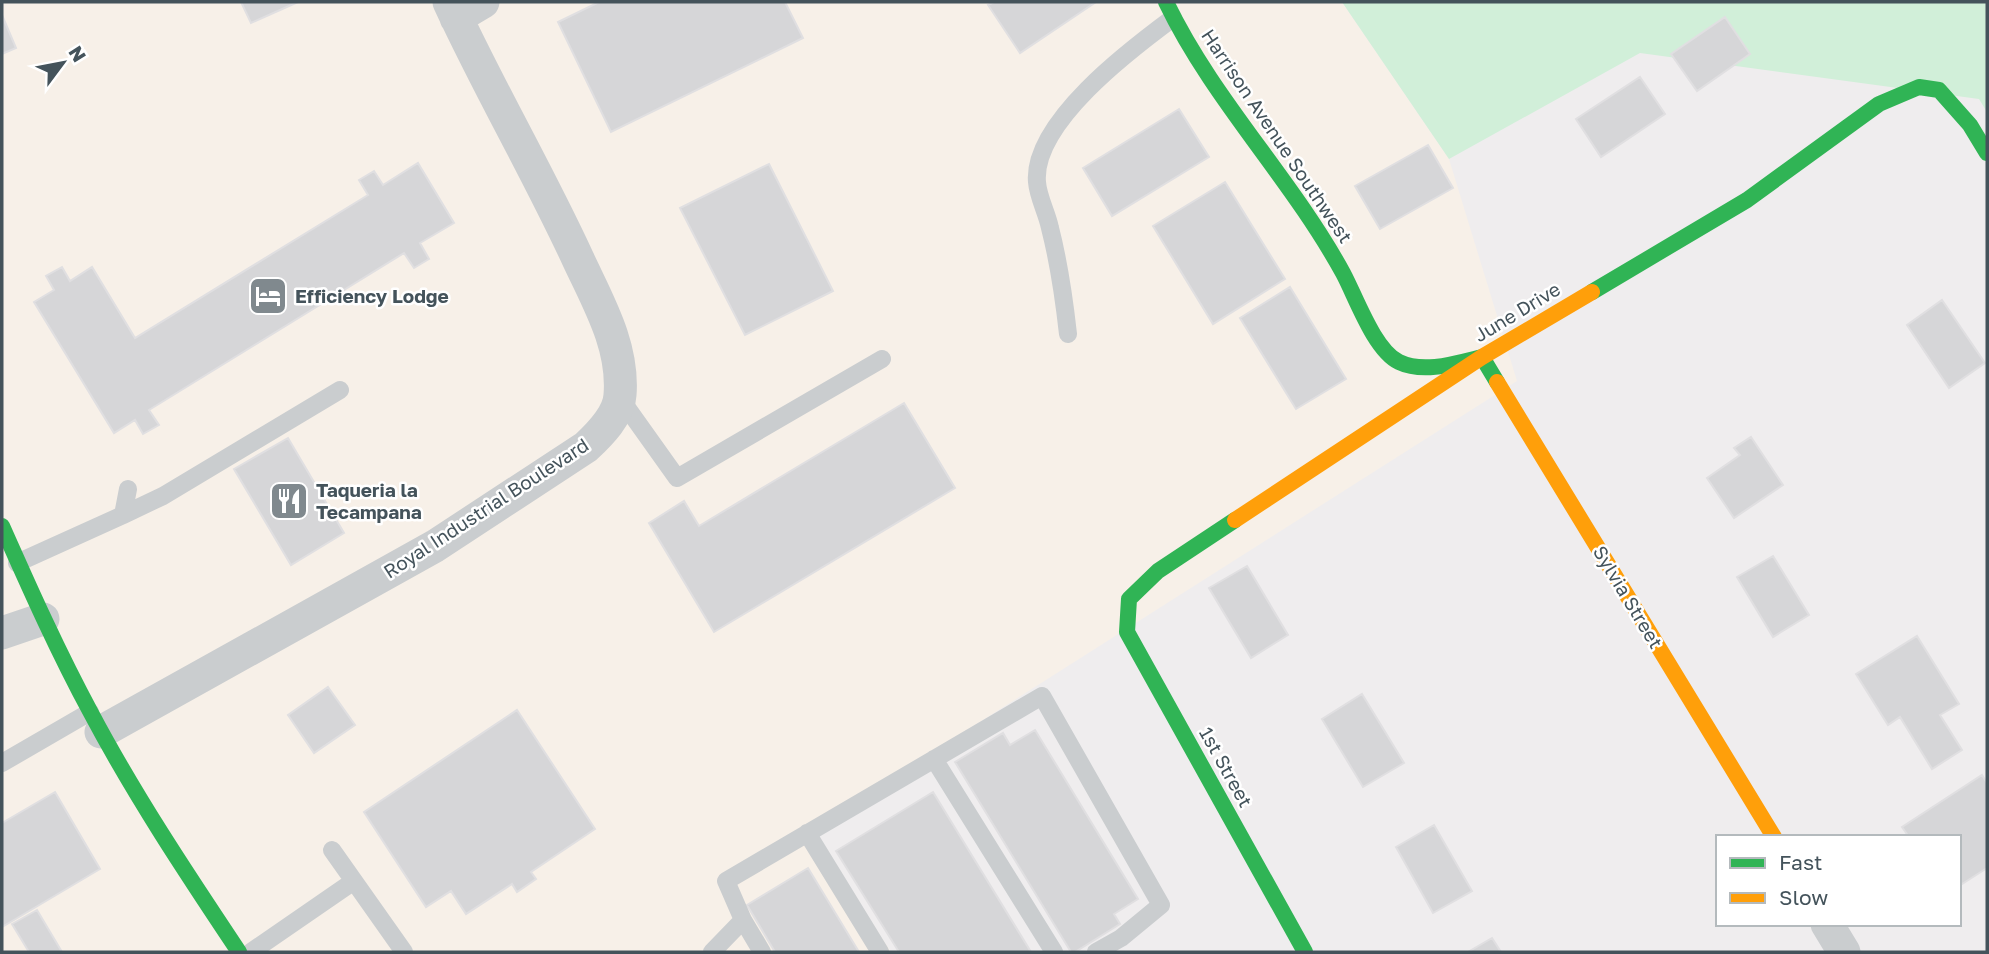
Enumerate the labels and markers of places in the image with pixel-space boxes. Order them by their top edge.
hotel icon: Efficiency Lodge [247,275,289,317]
place label: Efficiency Lodge [295,284,449,307]
place label: Taqueria la Tecampana [316,478,422,523]
restaurant icon: Taqueria la Tecampana [268,480,310,522]

